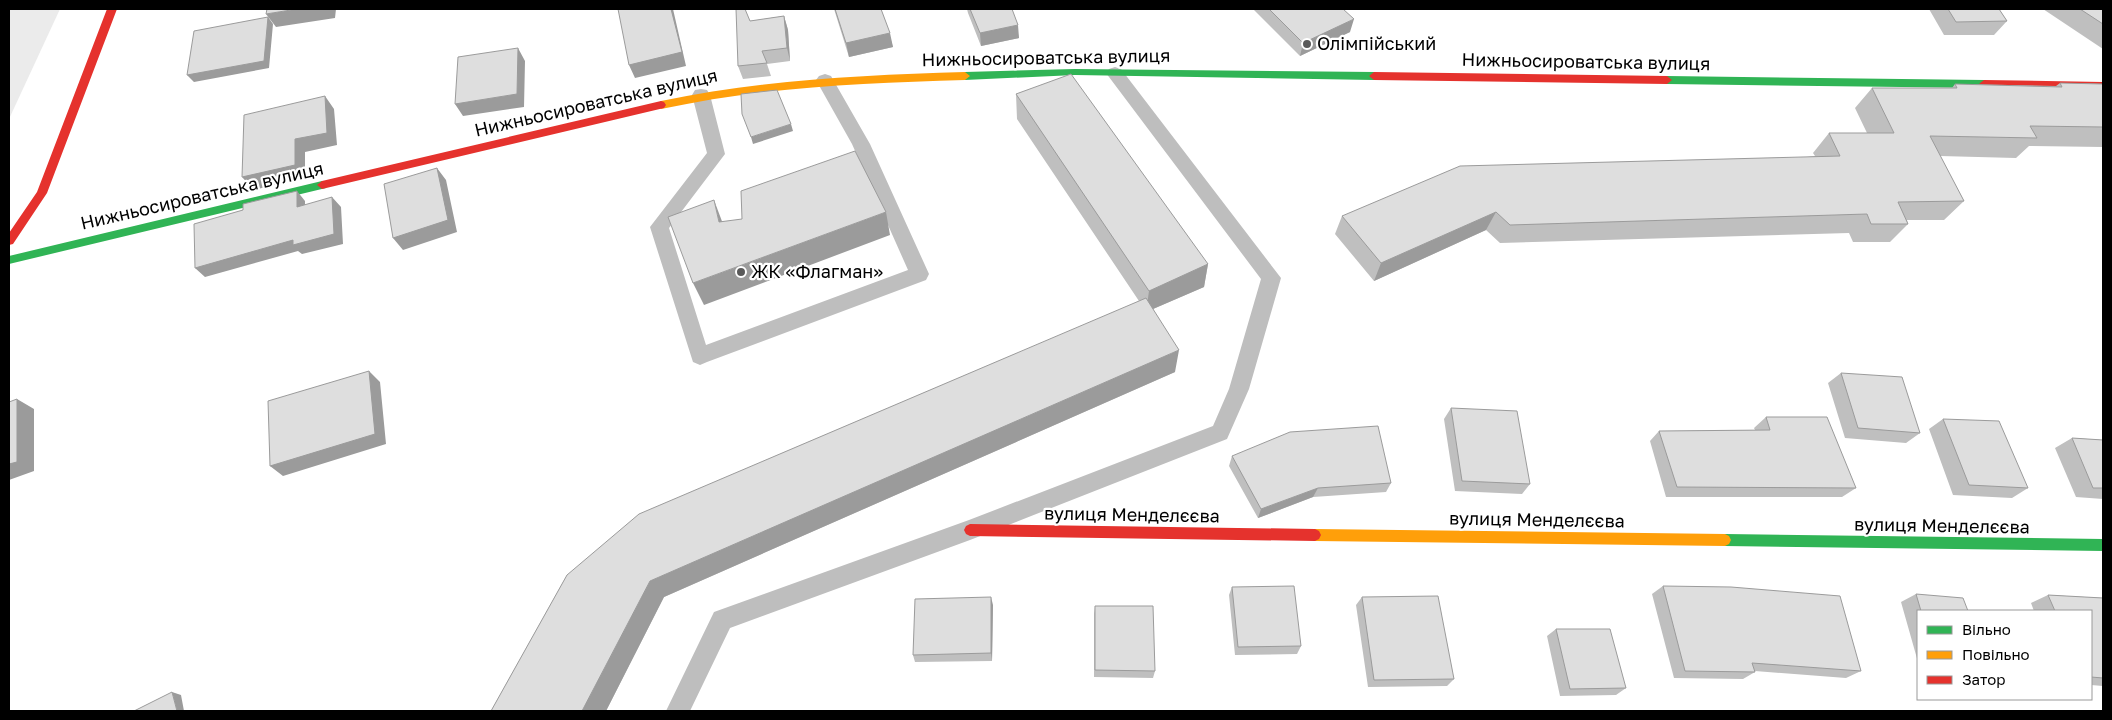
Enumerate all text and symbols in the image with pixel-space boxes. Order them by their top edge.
place label: Олімпійський [1317,32,1436,54]
marker: Олімпійський [1301,38,1313,50]
street label: Нижньосироватська вулиця [921,44,1170,70]
street label: Нижньосироватська вулиця [1462,48,1711,74]
street label: Нижньосироватська вулиця [472,63,719,141]
street label: Нижньосироватська вулиця [78,156,325,234]
place label: ЖК «Флагман» [751,260,883,282]
marker: ЖК «Флагман» [735,266,747,278]
street label: вулиця Менделєєва [1044,501,1220,527]
street label: вулиця Менделєєва [1449,506,1625,532]
street label: вулиця Менделєєва [1854,512,2030,538]
legend [1917,610,2092,700]
text: Вільно [1962,620,2011,638]
text: Повільно [1962,645,2030,663]
text: Затор [1962,670,2005,688]

